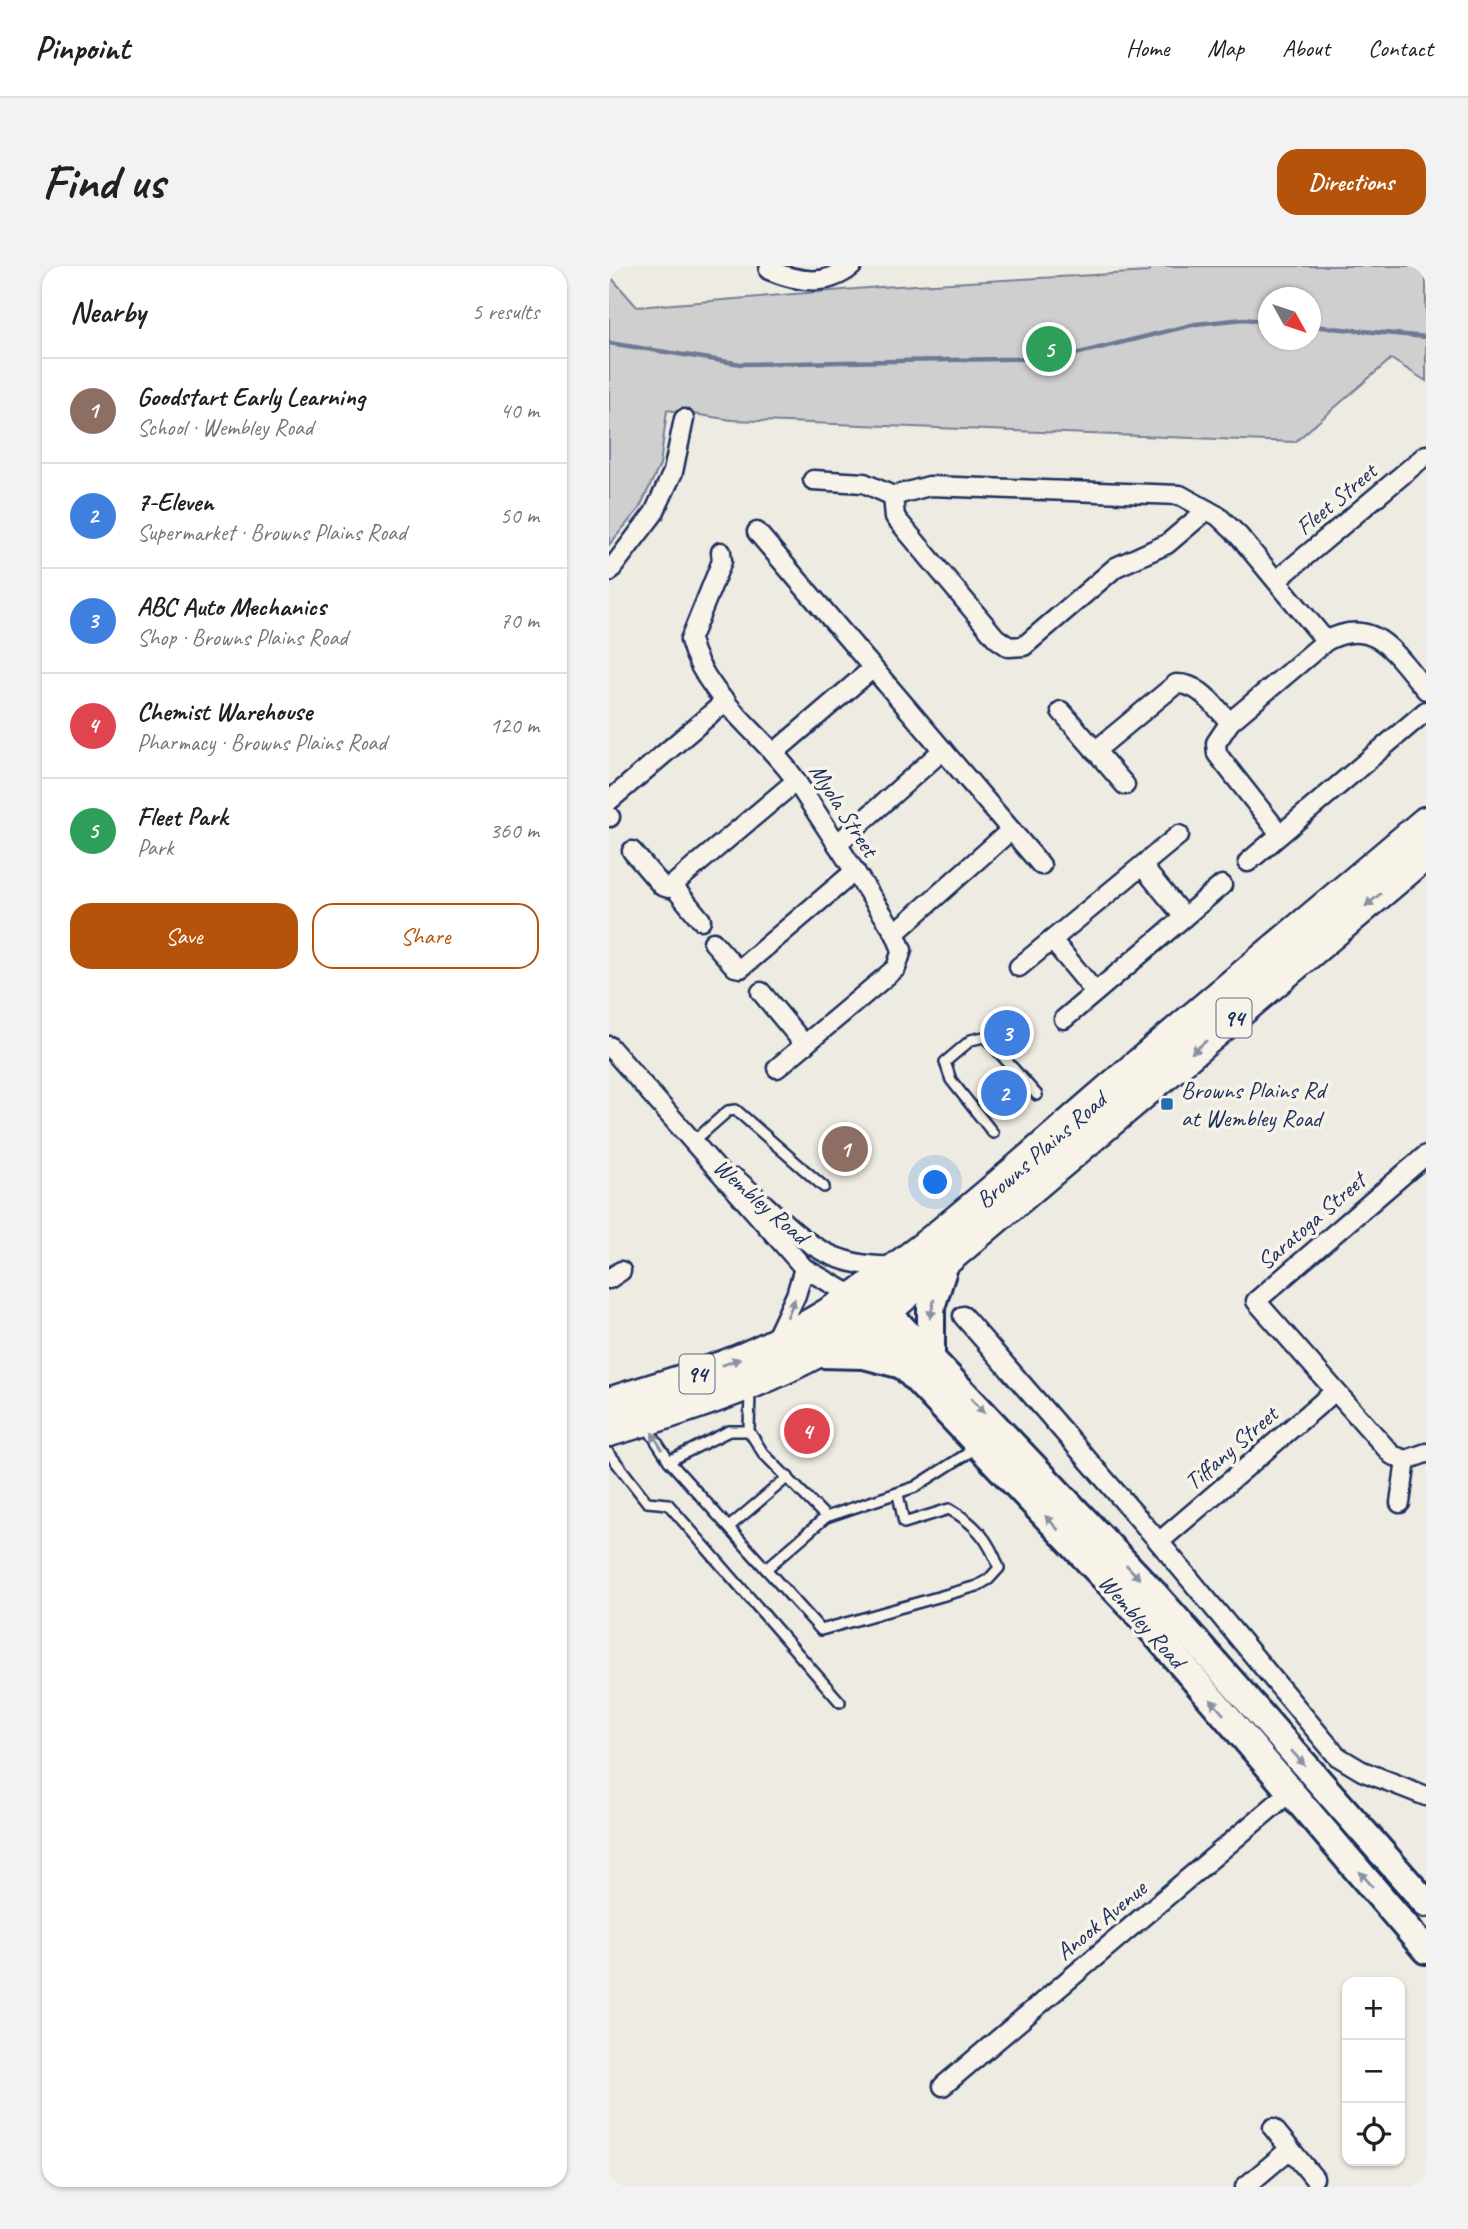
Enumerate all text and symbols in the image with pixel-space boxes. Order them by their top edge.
text: Pinpoint [35,27,129,69]
text: Home [1126,33,1169,63]
text: Map [1207,33,1244,63]
text: About [1282,33,1330,63]
text: Contact [1368,33,1433,63]
button: Directions [1277,149,1426,215]
text: Find us [42,151,164,213]
north arrow [1258,287,1321,350]
text: Nearby [70,293,146,331]
text: 5 results [472,297,539,326]
pin: 5 [1026,323,1072,375]
text: Goodstart Early Learning [137,380,365,413]
text: 1 [88,396,98,425]
text: 40 m [500,396,539,425]
text: School · Wembley Road [137,413,313,442]
street label: Fleet Street [1289,455,1384,542]
text: 7-Eleven [137,485,214,518]
text: 2 [88,501,98,530]
text: 50 m [500,501,539,530]
text: Supermarket · Browns Plains Road [137,518,406,547]
text: ABC Auto Mechanics [137,590,326,623]
text: 3 [88,606,98,635]
text: 70 m [500,606,539,635]
text: Shop · Browns Plains Road [137,623,348,652]
text: Chemist Warehouse [137,695,312,728]
text: 4 [88,711,98,740]
text: 120 m [490,711,539,740]
text: Pharmacy · Browns Plains Road [137,728,386,757]
street label: Myola Street [803,758,886,864]
text: Fleet Park [137,800,227,833]
text: 5 [88,816,98,845]
text: 360 m [490,816,539,845]
text: Park [137,833,173,862]
one-way arrow [1364,892,1381,907]
button: Save [70,903,298,969]
button: Share [312,903,539,969]
road number: 94 [1217,998,1251,1038]
pin: 3 [984,1007,1030,1059]
one-way arrow [1191,1039,1208,1054]
pin: 2 [981,1067,1027,1119]
place label: Browns Plains Rd at Wembley Road [1181,1075,1328,1133]
street label: Browns Plains Road [970,1083,1115,1215]
marker: Browns Plains Rd at Wembley Road [1159,1096,1175,1112]
pin: 1 [822,1123,868,1175]
street label: Wembley Road [707,1152,817,1253]
street label: Saratoga Street [1251,1164,1374,1276]
your location [918,1165,952,1199]
one-way arrow [786,1297,797,1318]
one-way arrow [926,1298,937,1320]
road number: 94 [679,1354,715,1394]
one-way arrow [720,1357,741,1368]
one-way arrow [969,1397,985,1414]
street label: Tiffany Street [1178,1398,1285,1497]
pin: 4 [784,1405,830,1457]
one-way arrow [650,1431,663,1451]
one-way arrow [1044,1514,1061,1531]
one-way arrow [1125,1563,1141,1580]
street label: Wembley Road [1092,1568,1194,1677]
one-way arrow [1209,1698,1225,1716]
one-way arrow [1290,1749,1305,1766]
one-way arrow [1359,1871,1374,1888]
street label: Anook Avenue [1050,1872,1154,1967]
map controls [1342,1977,1405,2166]
button: + [1342,1977,1405,2040]
button: − [1342,2040,1405,2103]
button: locate [1342,2103,1405,2166]

